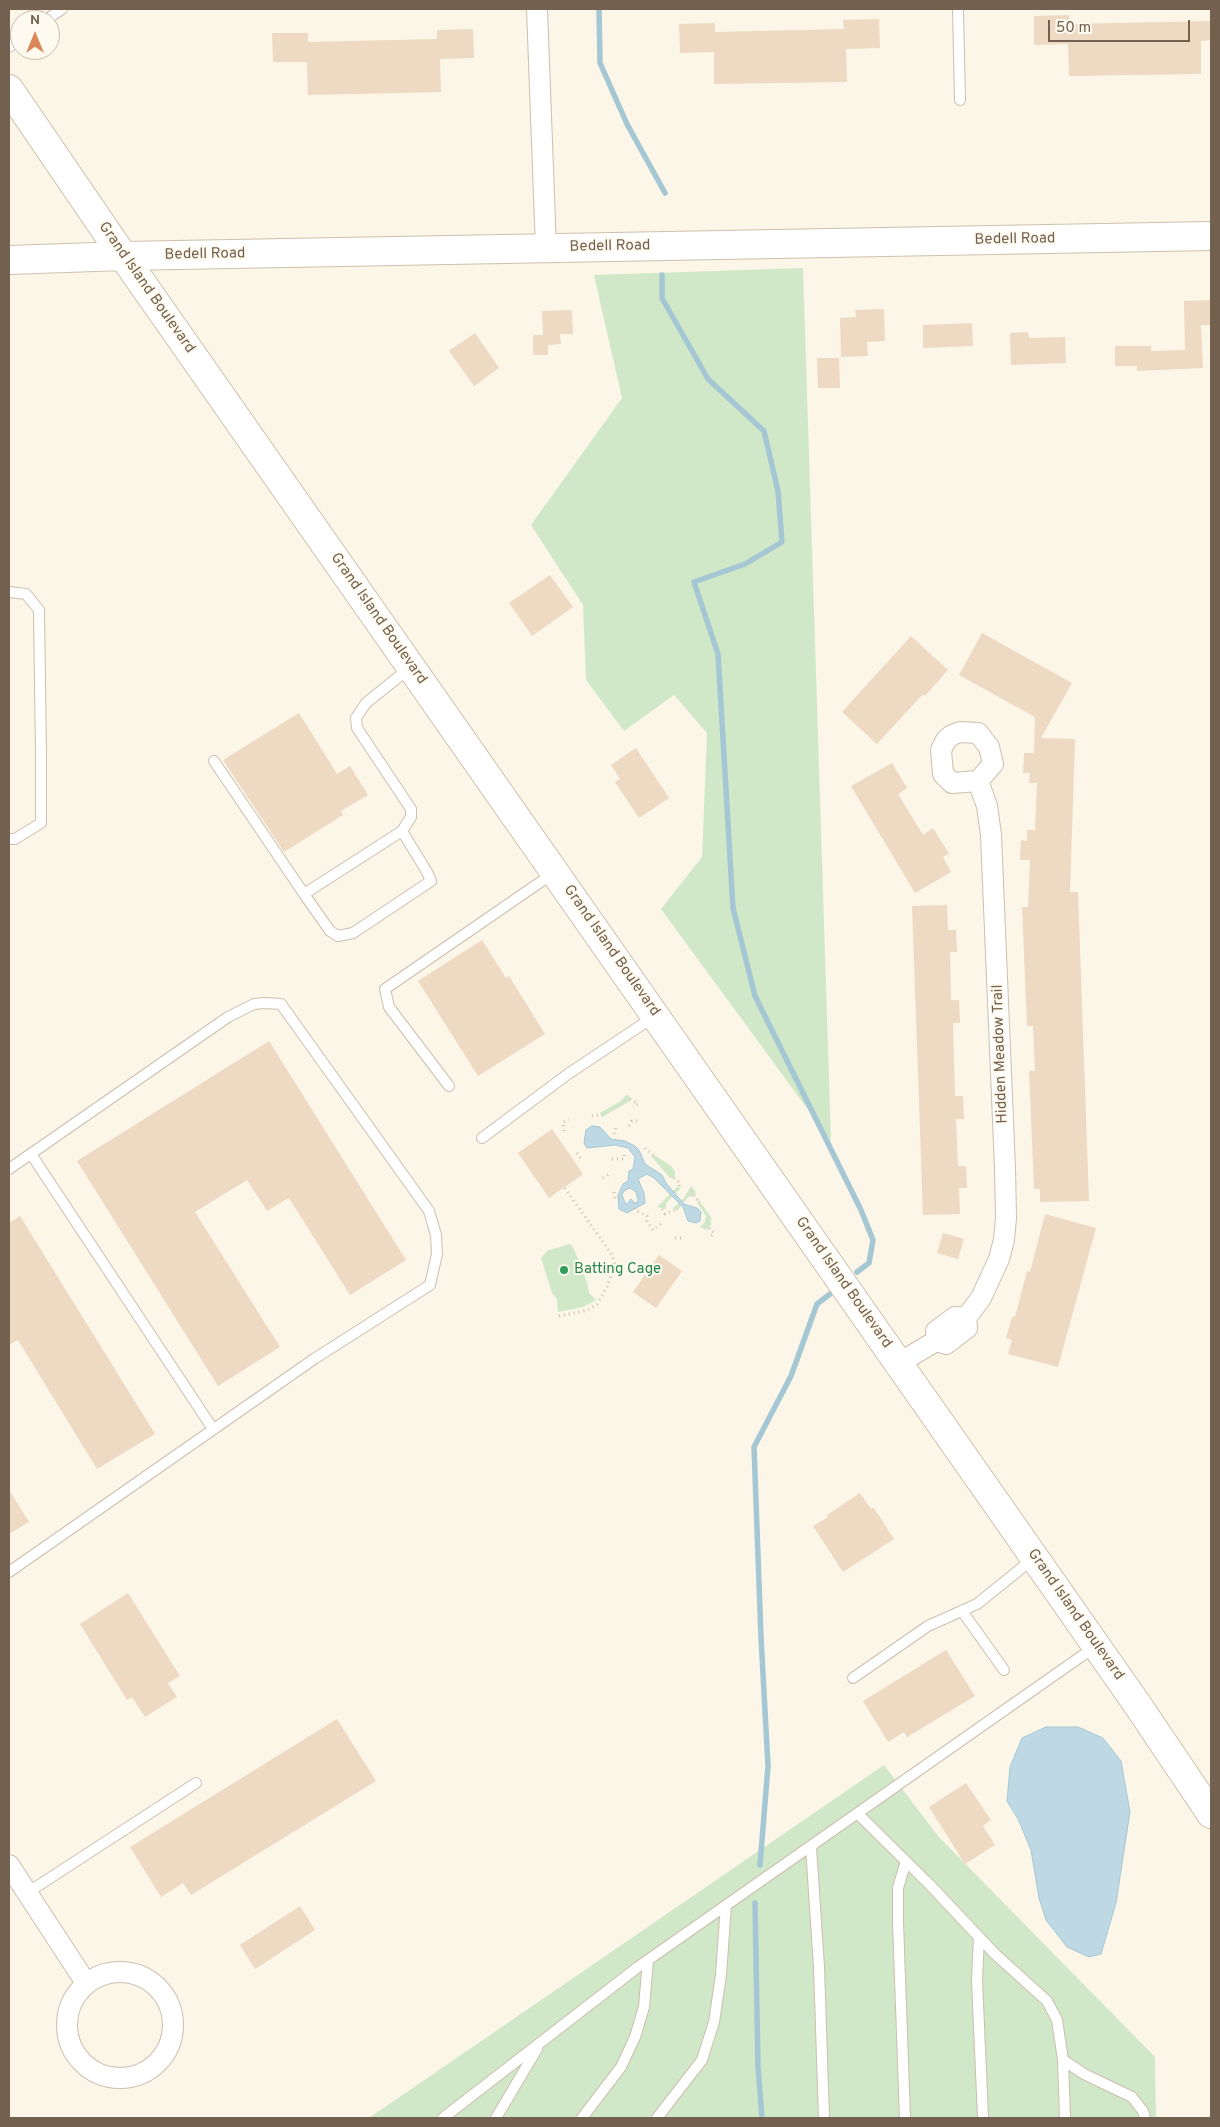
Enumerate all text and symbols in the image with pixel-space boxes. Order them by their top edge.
north arrow [10,10,60,60]
scale bar [1050,10,1192,42]
text: N [30,12,40,29]
text: 50 m [1056,19,1091,38]
street label: Grand Island Boulevard [94,219,198,357]
street label: Bedell Road [974,230,1056,250]
street label: Bedell Road [569,237,651,257]
street label: Bedell Road [164,245,246,265]
street label: Grand Island Boulevard [326,550,430,688]
street label: Grand Island Boulevard [559,882,663,1020]
street label: Hidden Meadow Trail [990,984,1012,1124]
street label: Grand Island Boulevard [791,1214,895,1352]
place label: Batting Cage [574,1261,661,1279]
marker: Batting Cage [558,1264,570,1276]
street label: Grand Island Boulevard [1023,1546,1127,1684]

